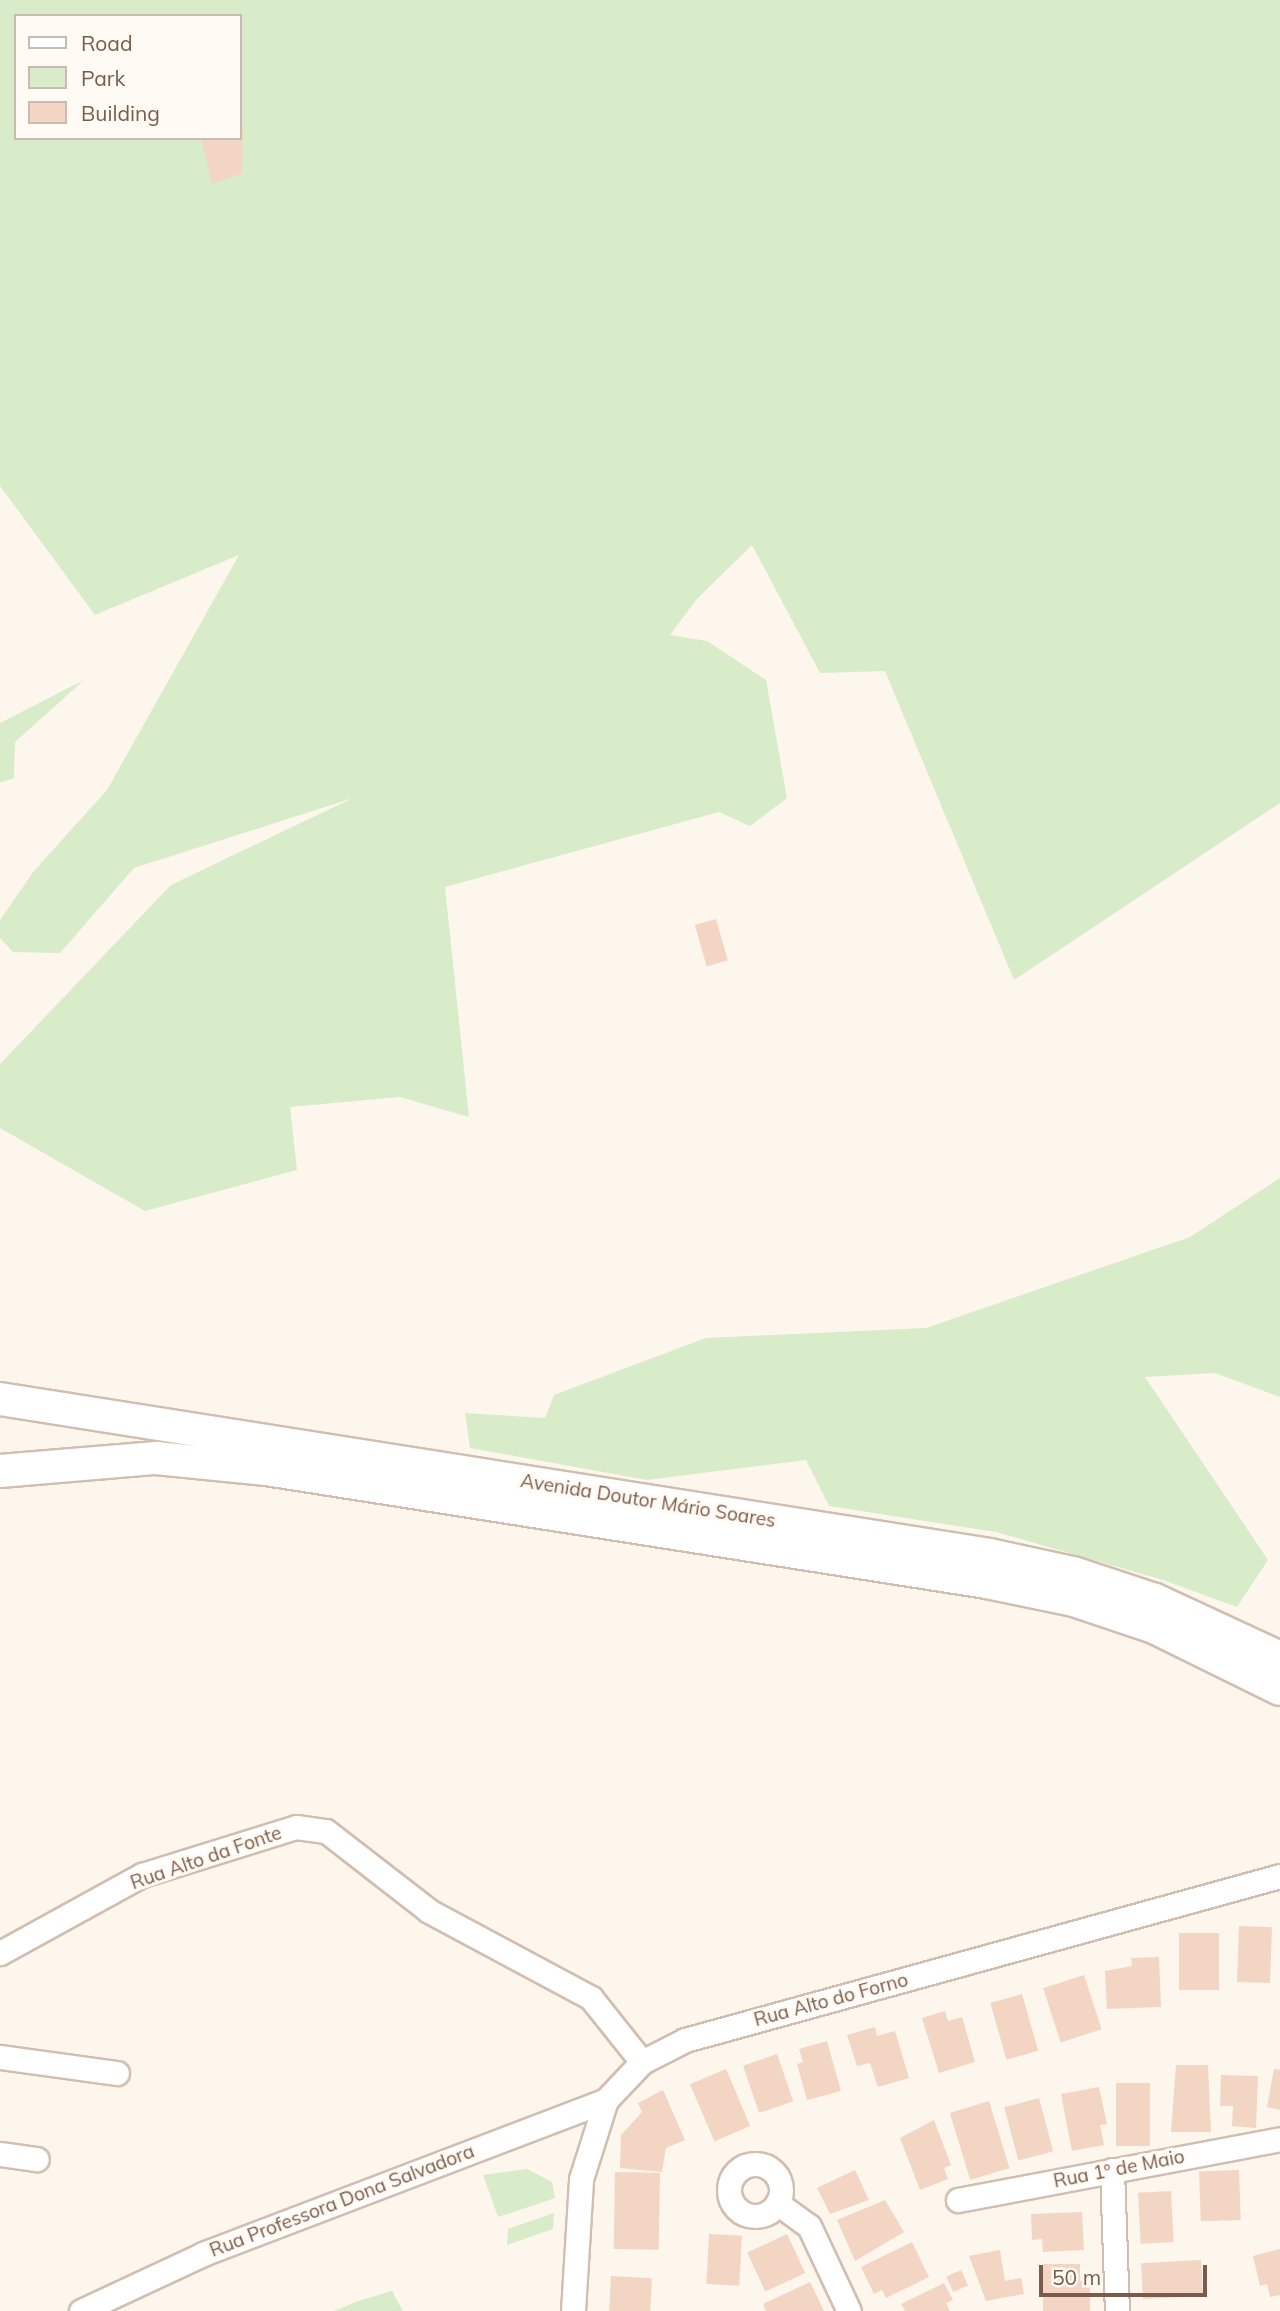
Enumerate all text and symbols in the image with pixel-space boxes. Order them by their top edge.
legend [14,14,242,140]
text: Road [81,30,132,56]
text: Park [81,65,125,91]
text: Building [81,100,160,126]
street label: Avenida Doutor Mário Soares [519,1470,777,1532]
street label: Rua Alto da Fonte [127,1821,285,1895]
street label: Rua Alto do Forno [751,1968,911,2032]
street label: Rua Professora Dona Salvadora [206,2140,478,2262]
street label: Rua 1º de Maio [1052,2145,1186,2193]
scale bar [1042,2252,1210,2296]
text: 50 m [1052,2264,1101,2290]

